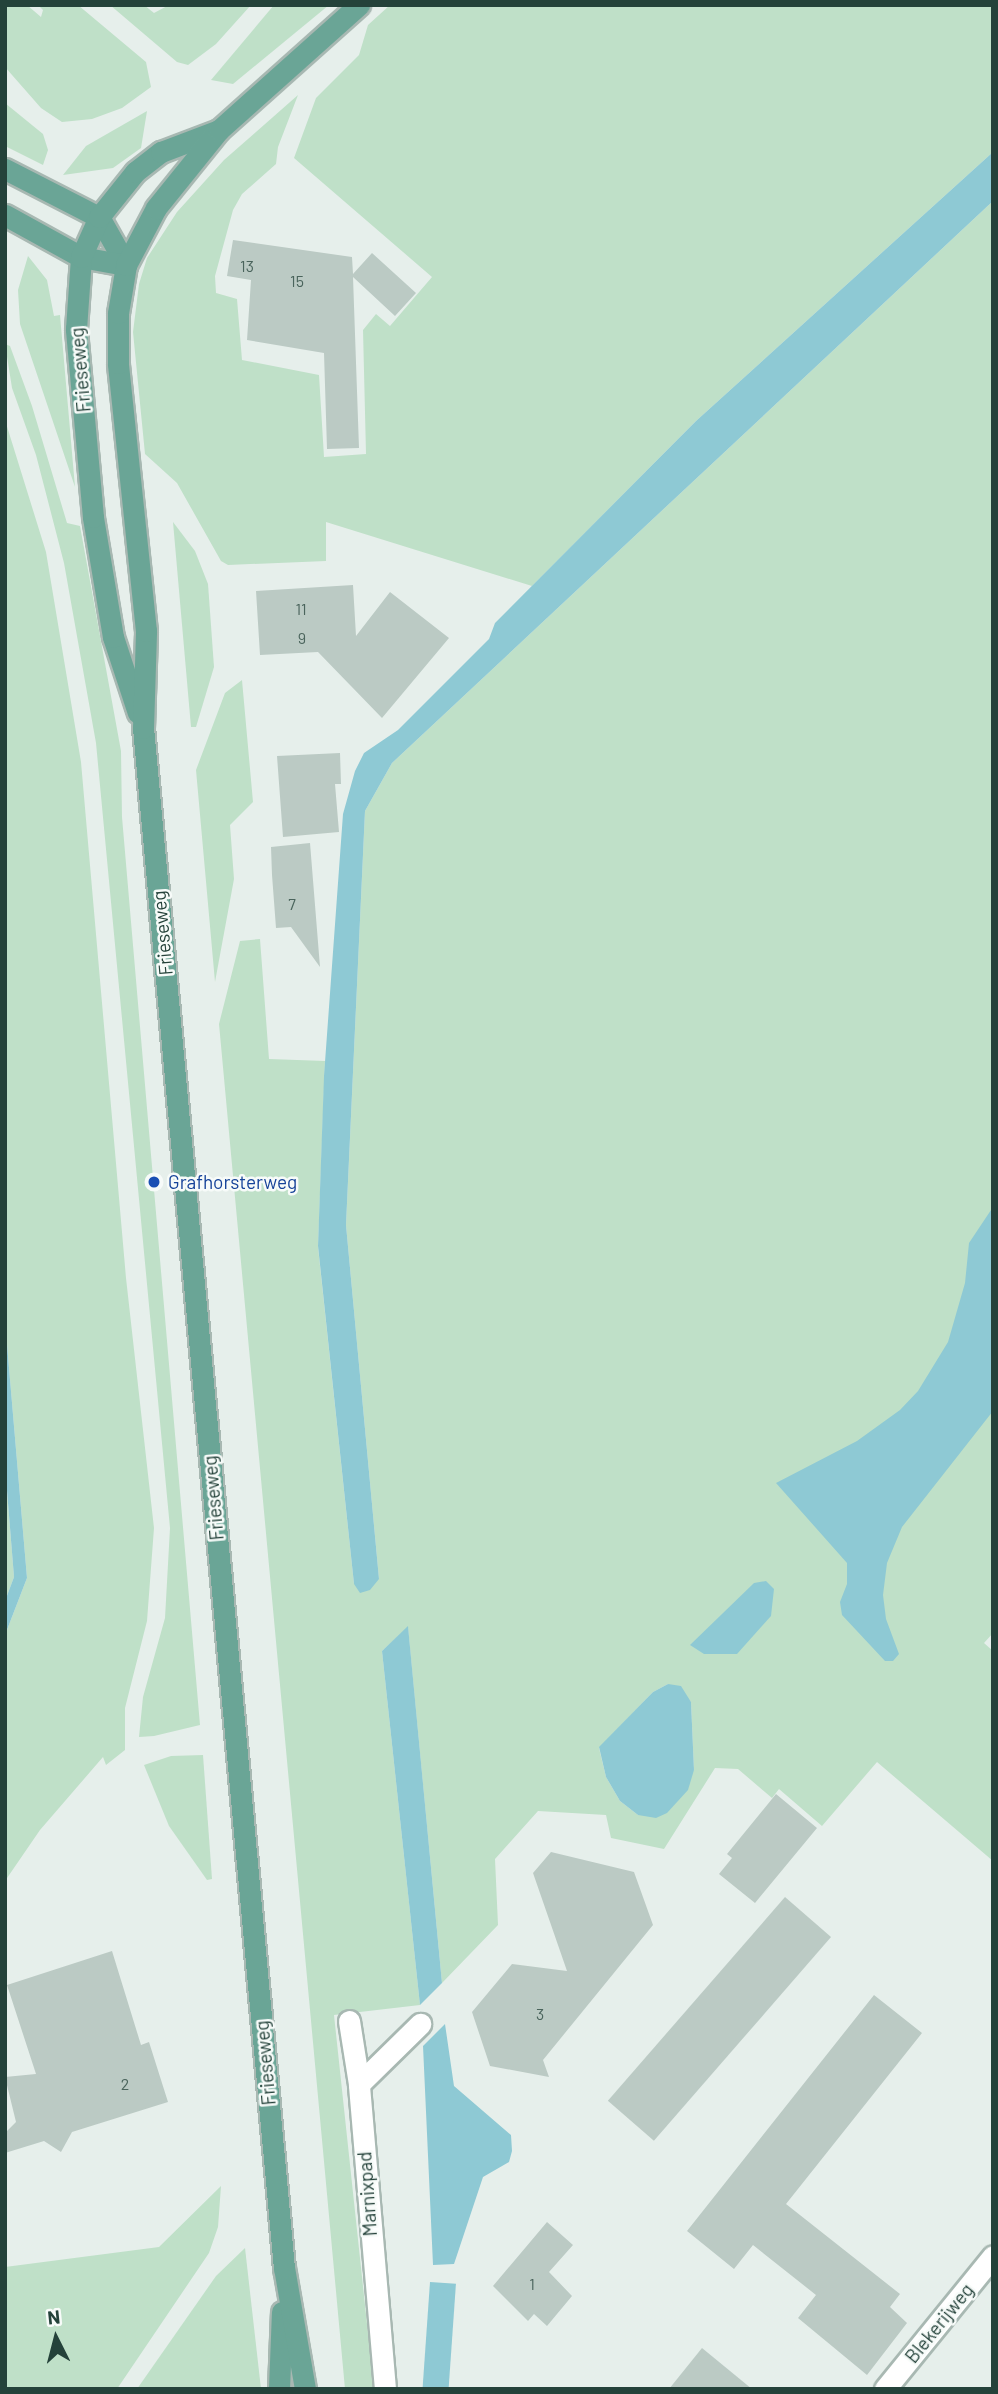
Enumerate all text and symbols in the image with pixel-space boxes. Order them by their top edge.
house number: 13 [240,256,254,276]
house number: 15 [290,271,304,291]
street label: Frieseweg [65,327,95,413]
house number: 11 [295,599,307,619]
house number: 9 [298,628,306,648]
street label: Frieseweg [147,890,177,976]
house number: 7 [288,894,296,914]
place label: Grafhorsterweg [168,1171,297,1193]
marker: Grafhorsterweg [146,1174,162,1190]
street label: Frieseweg [198,1455,228,1541]
house number: 3 [536,2004,544,2024]
street label: Frieseweg [250,2020,280,2106]
house number: 2 [121,2074,129,2094]
street label: Marnixpad [353,2151,381,2237]
house number: 1 [529,2274,535,2294]
street label: Blekerijweg [900,2279,978,2367]
north arrow [21,2303,91,2373]
text: N [46,2305,61,2329]

